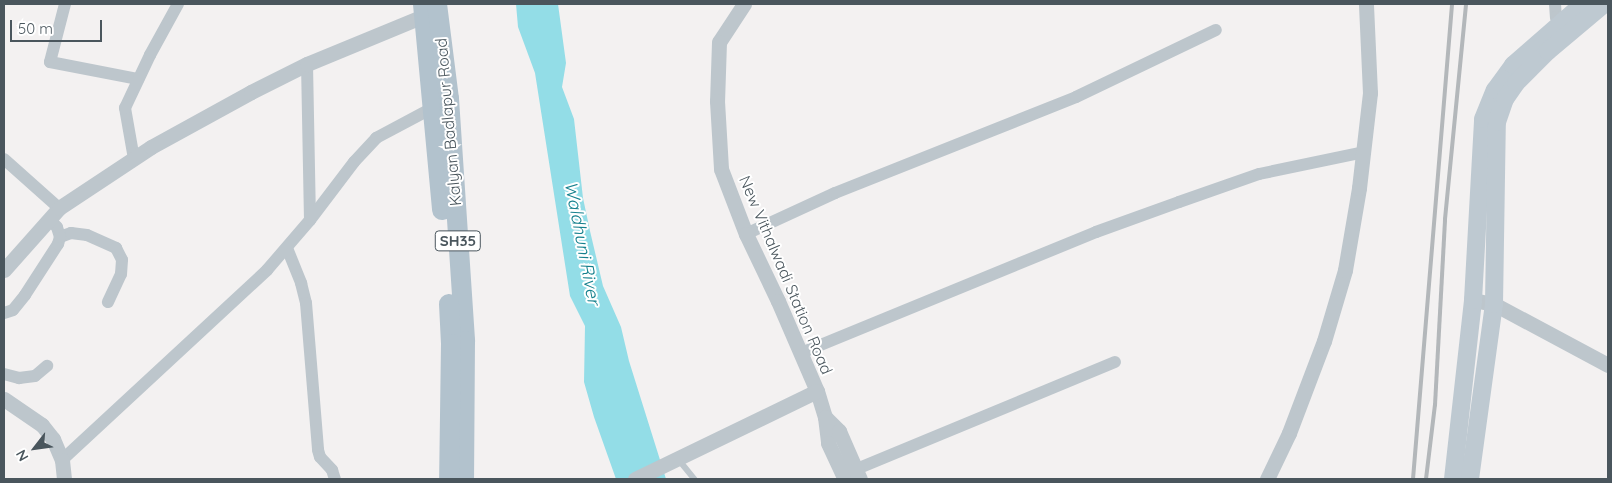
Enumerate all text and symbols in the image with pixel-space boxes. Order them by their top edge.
scale bar [12,10,105,42]
text: 50 m [18,19,53,38]
street label: Kalyan Badlapur Road [431,37,465,207]
street label: New Vithalwadi Station Road [735,173,837,377]
water label: Waldhuni River [559,180,605,306]
road number: SH35 [434,228,482,254]
north arrow [10,423,60,473]
text: N [12,447,32,464]

